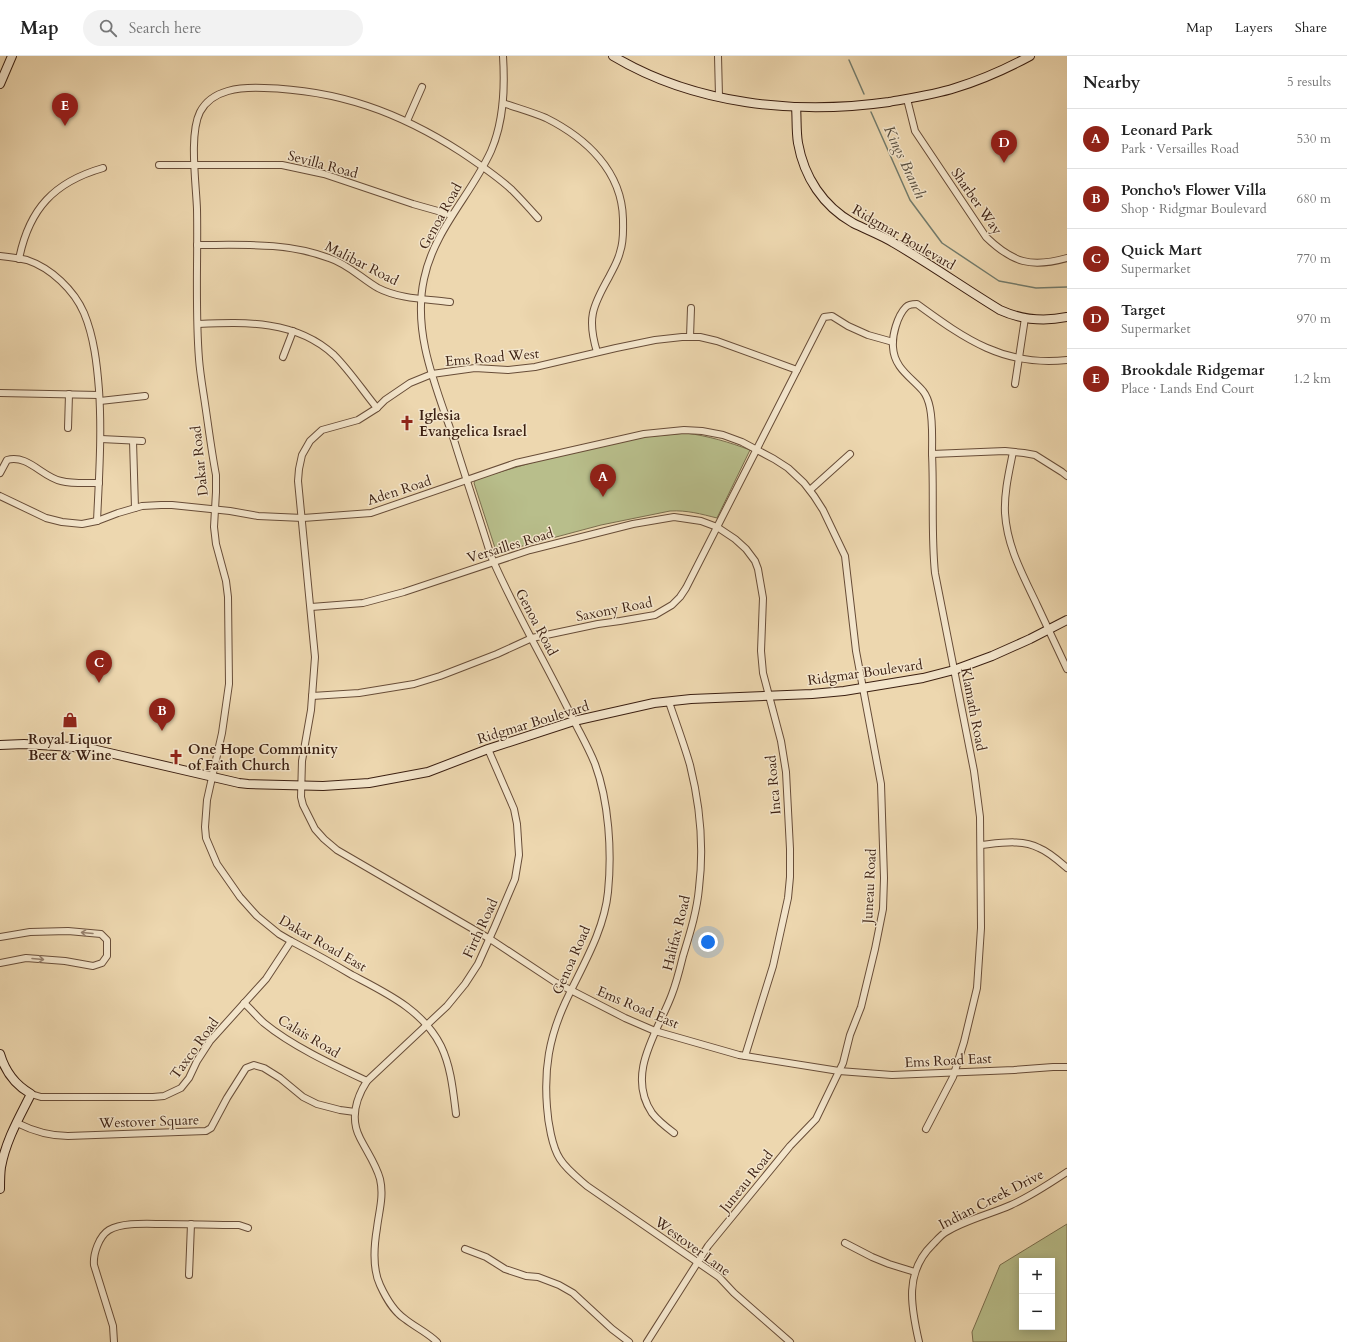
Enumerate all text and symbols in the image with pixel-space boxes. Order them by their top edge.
search box [83,10,363,46]
text: Map [20,15,59,41]
icon: search [97,17,119,39]
text: Search here [129,18,201,38]
text: Map [1186,18,1213,37]
text: Layers [1235,18,1273,37]
text: Share [1295,18,1327,37]
text: Nearby [1083,71,1140,94]
text: 5 results [1287,73,1331,91]
pin: E [52,93,78,126]
text: Leonard Park [1121,120,1213,140]
water label: Kings Branch [879,122,931,203]
pin: D [991,130,1017,163]
text: A [1091,130,1101,148]
text: 530 m [1297,130,1331,148]
text: Park · Versailles Road [1121,140,1239,158]
street label: Sevilla Road [286,146,361,183]
street label: Sharber Way [947,164,1007,239]
street label: Genoa Road [414,179,467,253]
text: Poncho's Flower Villa [1121,180,1267,200]
text: B [1091,190,1101,208]
text: 680 m [1297,190,1331,208]
street label: Ridgmar Boulevard [849,200,959,275]
text: Shop · Ridgmar Boulevard [1121,200,1267,218]
street label: Malibar Road [322,237,402,290]
text: Quick Mart [1121,240,1202,260]
text: C [1091,250,1101,268]
text: 770 m [1297,250,1331,268]
text: Supermarket [1121,260,1191,278]
text: Target [1121,300,1165,320]
text: D [1090,310,1102,328]
text: 970 m [1297,310,1331,328]
text: Supermarket [1121,320,1191,338]
street label: Ems Road West [444,344,540,371]
text: Brookdale Ridgemar [1121,360,1264,380]
text: E [1092,370,1100,388]
text: 1.2 km [1293,370,1331,388]
text: Place · Lands End Court [1121,380,1254,398]
place label: Iglesia Evangelica Israel [419,406,527,441]
church icon: Iglesia Evangelica Israel [398,414,416,432]
street label: Dakar Road [186,424,213,497]
pin: A [590,464,616,497]
street label: Aden Road [365,471,434,510]
street label: Versailles Road [465,523,556,568]
street label: Genoa Road [511,585,562,660]
street label: Saxony Road [574,593,654,626]
pin: C [86,650,112,683]
street label: Ridgmar Boulevard [806,655,924,690]
street label: Klamath Road [956,666,991,753]
street label: Ridgmar Boulevard [475,696,592,749]
pin: B [149,698,175,731]
shop icon: Royal Liquor Beer & Wine [61,711,79,729]
place label: Royal Liquor Beer & Wine [28,730,112,765]
place label: One Hope Community of Faith Church [188,740,338,775]
church icon: One Hope Community of Faith Church [167,748,185,766]
street label: Inca Road [761,754,786,816]
street label: Juneau Road [858,848,881,926]
street label: Halifax Road [658,893,695,973]
street label: Firth Road [458,895,503,961]
street label: Dakar Road East [275,911,370,976]
street label: Genoa Road [548,922,595,998]
one-way arrow [81,929,94,936]
your location [698,932,718,952]
one-way arrow [31,955,44,962]
street label: Ems Road East [594,982,682,1033]
street label: Calais Road [274,1010,344,1063]
street label: Taxco Road [166,1013,223,1083]
street label: Ems Road East [904,1049,993,1072]
street label: Westover Square [97,1110,200,1133]
street label: Juneau Road [714,1146,778,1218]
street label: Indian Creek Drive [935,1165,1047,1234]
street label: Westover Lane [650,1212,735,1280]
map controls [1019,1258,1055,1330]
button: + [1019,1258,1055,1294]
button: − [1019,1294,1055,1330]

